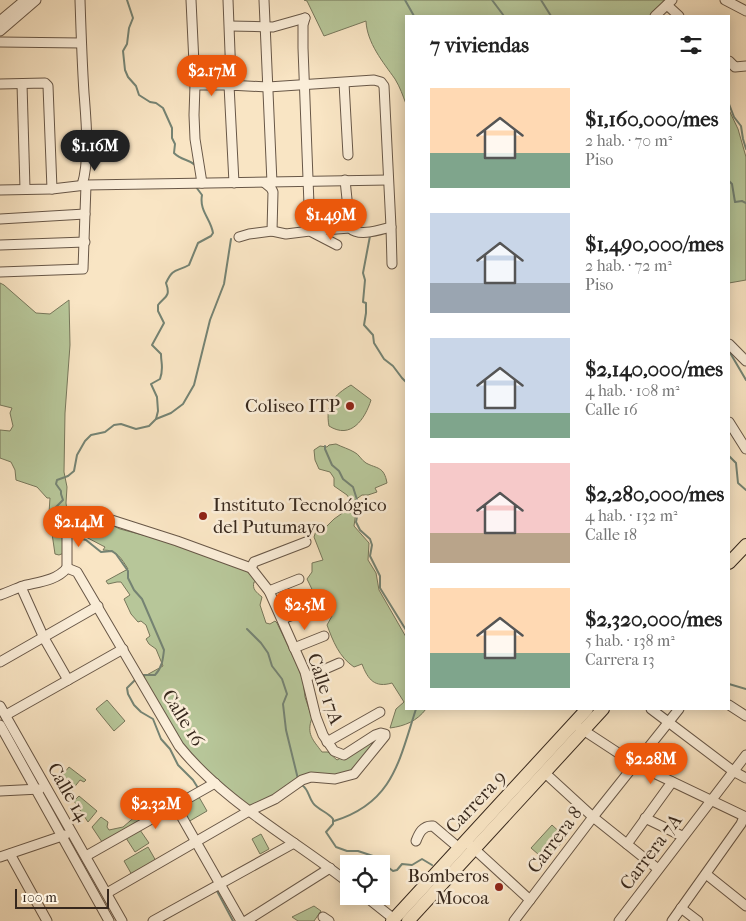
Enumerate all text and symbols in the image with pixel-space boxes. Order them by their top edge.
icon: filters [677,31,705,59]
text: 7 viviendas [430,33,529,57]
pin: $2.17M [171,54,253,97]
text: $2.17M [188,61,236,80]
text: $1,160,000/mes [585,107,719,131]
icon: home [470,108,530,168]
pin: $1.16M [54,130,136,172]
text: 2 hab. · 70 m² [585,131,672,150]
text: $1.16M [72,136,118,155]
text: Piso [585,150,613,169]
pin: $1.49M [290,198,372,241]
text: $1.49M [306,205,356,224]
text: $1,490,000/mes [585,232,724,256]
icon: home [470,233,530,293]
text: 2 hab. · 72 m² [585,256,672,275]
text: Piso [585,275,613,294]
text: $2,140,000/mes [585,357,723,381]
icon: home [470,358,530,418]
text: 4 hab. · 108 m² [585,381,680,400]
place label: Coliseo ITP [245,395,341,417]
marker: Coliseo ITP [344,400,356,412]
text: Calle 16 [585,400,638,419]
text: $2,280,000/mes [585,482,724,506]
icon: home [470,483,530,543]
place label: Instituto Tecnológico del Putumayo [213,494,387,538]
pin: $2.14M [38,506,120,548]
text: 4 hab. · 132 m² [585,506,678,525]
marker: Instituto Tecnológico del Putumayo [197,510,209,522]
text: $2.14M [54,512,104,531]
text: Calle 18 [585,525,637,544]
pin: $2.5M [270,588,340,631]
text: $2.5M [284,595,326,614]
text: $2,320,000/mes [585,607,722,631]
icon: home [470,608,530,668]
text: 5 hab. · 138 m² [585,631,675,650]
text: Carrera 13 [585,650,655,669]
street label: Calle 17A [303,651,348,728]
street label: Calle 16 [157,686,209,751]
pin: $2.28M [610,742,692,785]
text: $2.28M [625,749,677,768]
street label: Calle 14 [43,759,94,826]
street label: Carrera 9 [441,766,511,838]
pin: $2.32M [115,788,197,830]
text: $2.32M [131,794,181,813]
street label: Carrera 8 [523,802,587,878]
street label: Carrera 7A [615,809,687,894]
map controls [340,855,390,905]
button: locate [340,855,390,905]
place label: Bomberos Mocoa [407,865,489,909]
marker: Bomberos Mocoa [493,881,505,893]
scale bar [15,886,109,909]
text: 100 m [22,889,57,906]

